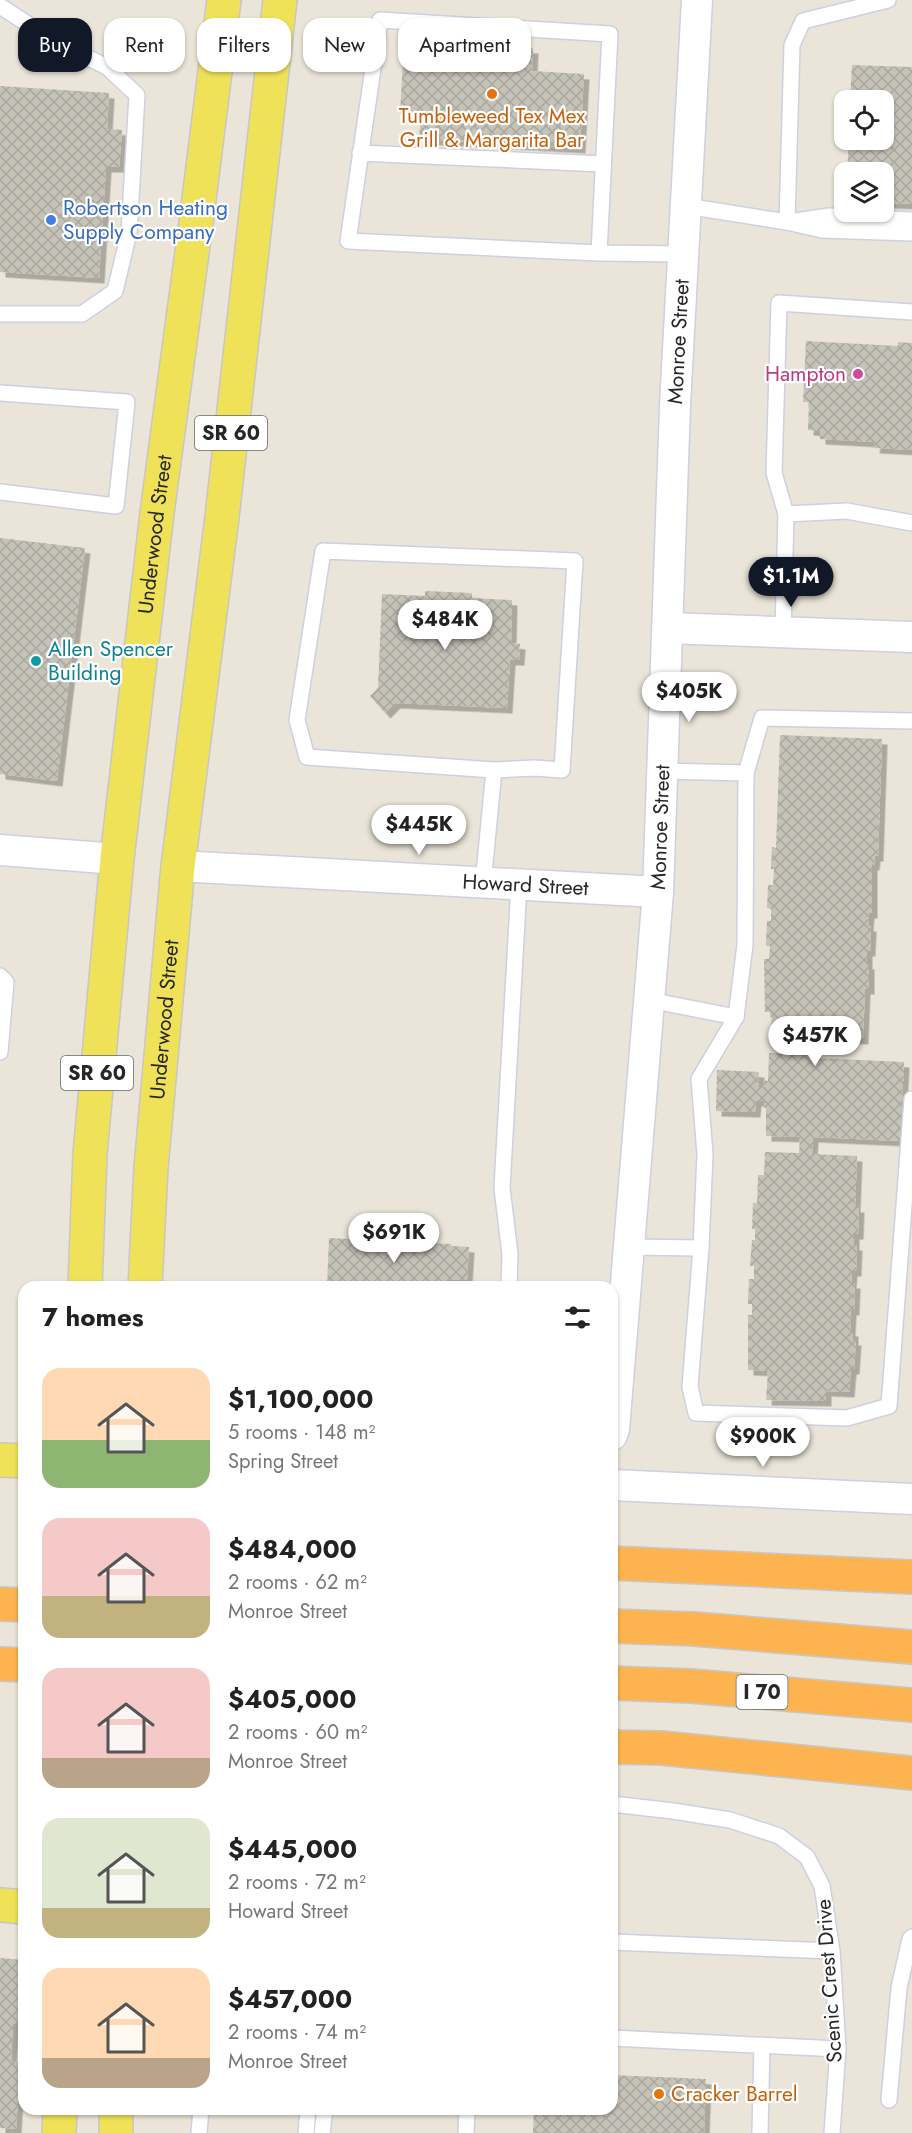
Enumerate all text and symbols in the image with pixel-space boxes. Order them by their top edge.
chip: Buy [18,18,92,72]
chip: Rent [104,18,185,72]
chip: Filters [197,18,291,72]
chip: New [303,18,386,72]
chip: Apartment [398,18,531,72]
marker: Tumbleweed Tex Mex Grill & Margarita Bar [485,87,499,101]
map controls [834,90,894,222]
button: locate [834,90,894,150]
place label: Tumbleweed Tex Mex Grill & Margarita Bar [399,101,585,155]
button: layers [834,162,894,222]
place label: Robertson Heating Supply Company [63,193,228,247]
marker: Robertson Heating Supply Company [44,213,58,227]
street label: Monroe Street [660,278,697,405]
place label: Hampton [765,359,846,389]
marker: Hampton [851,367,865,381]
road number: SR 60 [195,416,267,450]
street label: Underwood Street [130,453,180,616]
pin: $1.1M [749,557,833,608]
text: $1.1M [762,562,820,591]
pin: $484K [403,600,487,651]
text: $484K [412,605,478,634]
place label: Allen Spencer Building [48,634,174,688]
marker: Allen Spencer Building [29,654,43,668]
pin: $405K [647,672,731,723]
text: $405K [656,677,722,706]
street label: Monroe Street [643,764,677,890]
pin: $445K [377,805,461,856]
text: $445K [385,810,453,839]
street label: Howard Street [462,866,589,903]
street label: Underwood Street [142,939,186,1101]
pin: $457K [773,1016,857,1067]
text: $457K [782,1021,848,1050]
road number: SR 60 [61,1056,133,1090]
pin: $691K [352,1213,436,1264]
text: $691K [362,1218,426,1247]
text: 7 homes [42,1298,144,1336]
icon: filters [561,1301,594,1334]
text: $1,100,000 [228,1380,374,1418]
icon: home [90,1392,162,1464]
pin: $900K [721,1417,805,1468]
text: 5 rooms · 148 m² [228,1418,375,1447]
text: $900K [730,1422,796,1451]
text: Spring Street [228,1447,338,1476]
text: $484,000 [228,1530,357,1568]
icon: home [90,1542,162,1614]
text: 2 rooms · 62 m² [228,1568,367,1597]
text: Monroe Street [228,1597,347,1626]
road number: I 70 [736,1675,788,1709]
text: $405,000 [228,1680,356,1718]
icon: home [90,1692,162,1764]
text: 2 rooms · 60 m² [228,1718,367,1747]
text: Monroe Street [228,1747,347,1776]
text: $445,000 [228,1830,357,1868]
icon: home [90,1842,162,1914]
text: 2 rooms · 72 m² [228,1868,366,1897]
text: Howard Street [228,1897,348,1926]
street label: Scenic Crest Drive [808,1898,850,2064]
text: $457,000 [228,1980,352,2018]
icon: home [90,1992,162,2064]
text: 2 rooms · 74 m² [228,2018,366,2047]
text: Monroe Street [228,2047,347,2076]
place label: Cracker Barrel [671,2079,798,2109]
marker: Cracker Barrel [652,2087,666,2101]

